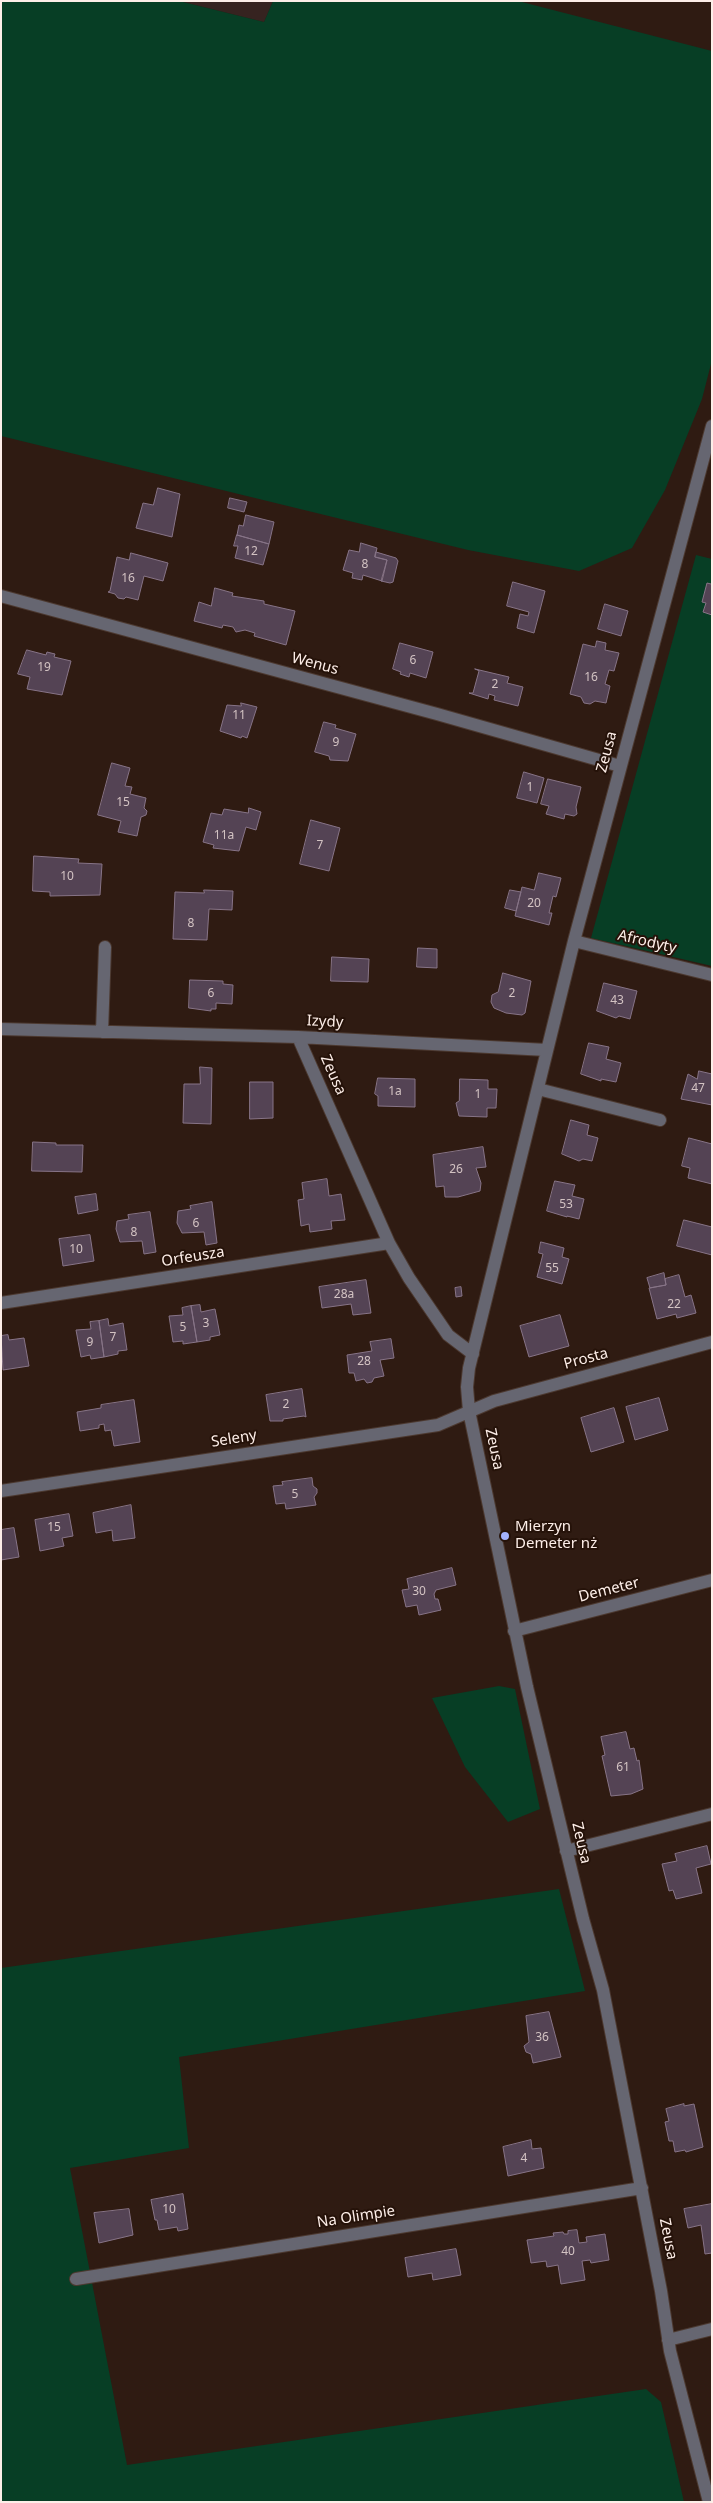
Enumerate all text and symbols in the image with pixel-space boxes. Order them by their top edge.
house number: 12 [244,545,258,559]
house number: 8 [362,558,368,572]
house number: 16 [121,572,135,586]
street label: Wenus [290,649,340,679]
house number: 6 [410,654,416,668]
house number: 19 [37,661,51,675]
house number: 16 [584,671,598,685]
house number: 2 [492,678,498,692]
house number: 11 [232,709,246,723]
street label: Zeusa [593,729,621,775]
house number: 9 [333,736,339,750]
house number: 1 [527,781,533,795]
house number: 15 [116,796,130,810]
house number: 11a [214,829,234,843]
house number: 7 [317,839,323,853]
house number: 10 [60,870,74,884]
house number: 20 [527,897,541,911]
house number: 8 [188,917,194,931]
street label: Afrodyty [616,927,678,957]
house number: 6 [208,987,214,1001]
house number: 2 [509,987,515,1001]
house number: 43 [610,994,624,1008]
street label: Izydy [306,1012,344,1032]
street label: Zeusa [316,1052,350,1098]
house number: 47 [691,1082,705,1096]
house number: 1a [388,1085,402,1099]
house number: 1 [475,1088,481,1102]
house number: 26 [449,1163,463,1177]
house number: 53 [559,1198,573,1212]
house number: 6 [193,1217,199,1231]
house number: 8 [131,1226,137,1240]
house number: 10 [69,1243,83,1257]
street label: Orfeusza [160,1243,226,1271]
house number: 55 [545,1262,559,1276]
house number: 28a [334,1288,354,1302]
house number: 22 [667,1298,681,1312]
house number: 3 [203,1317,209,1331]
house number: 5 [180,1321,186,1335]
house number: 7 [110,1331,116,1345]
house number: 9 [87,1336,93,1350]
street label: Prosta [562,1344,610,1374]
house number: 28 [357,1355,371,1369]
house number: 2 [283,1398,289,1412]
street label: Seleny [210,1427,258,1451]
street label: Zeusa [481,1427,507,1471]
house number: 5 [292,1488,298,1502]
place label: Mierzyn Demeter nż [515,1518,597,1553]
house number: 15 [47,1521,61,1535]
marker: Mierzyn Demeter nż [499,1530,511,1542]
street label: Demeter [577,1574,641,1606]
house number: 30 [412,1585,426,1599]
house number: 61 [616,1761,630,1775]
street label: Zeusa [568,1821,594,1865]
house number: 36 [535,2031,549,2045]
house number: 4 [521,2152,527,2166]
street label: Na Olimpie [316,2202,396,2232]
house number: 10 [162,2203,176,2217]
street label: Zeusa [655,2217,681,2261]
house number: 40 [561,2245,575,2259]

